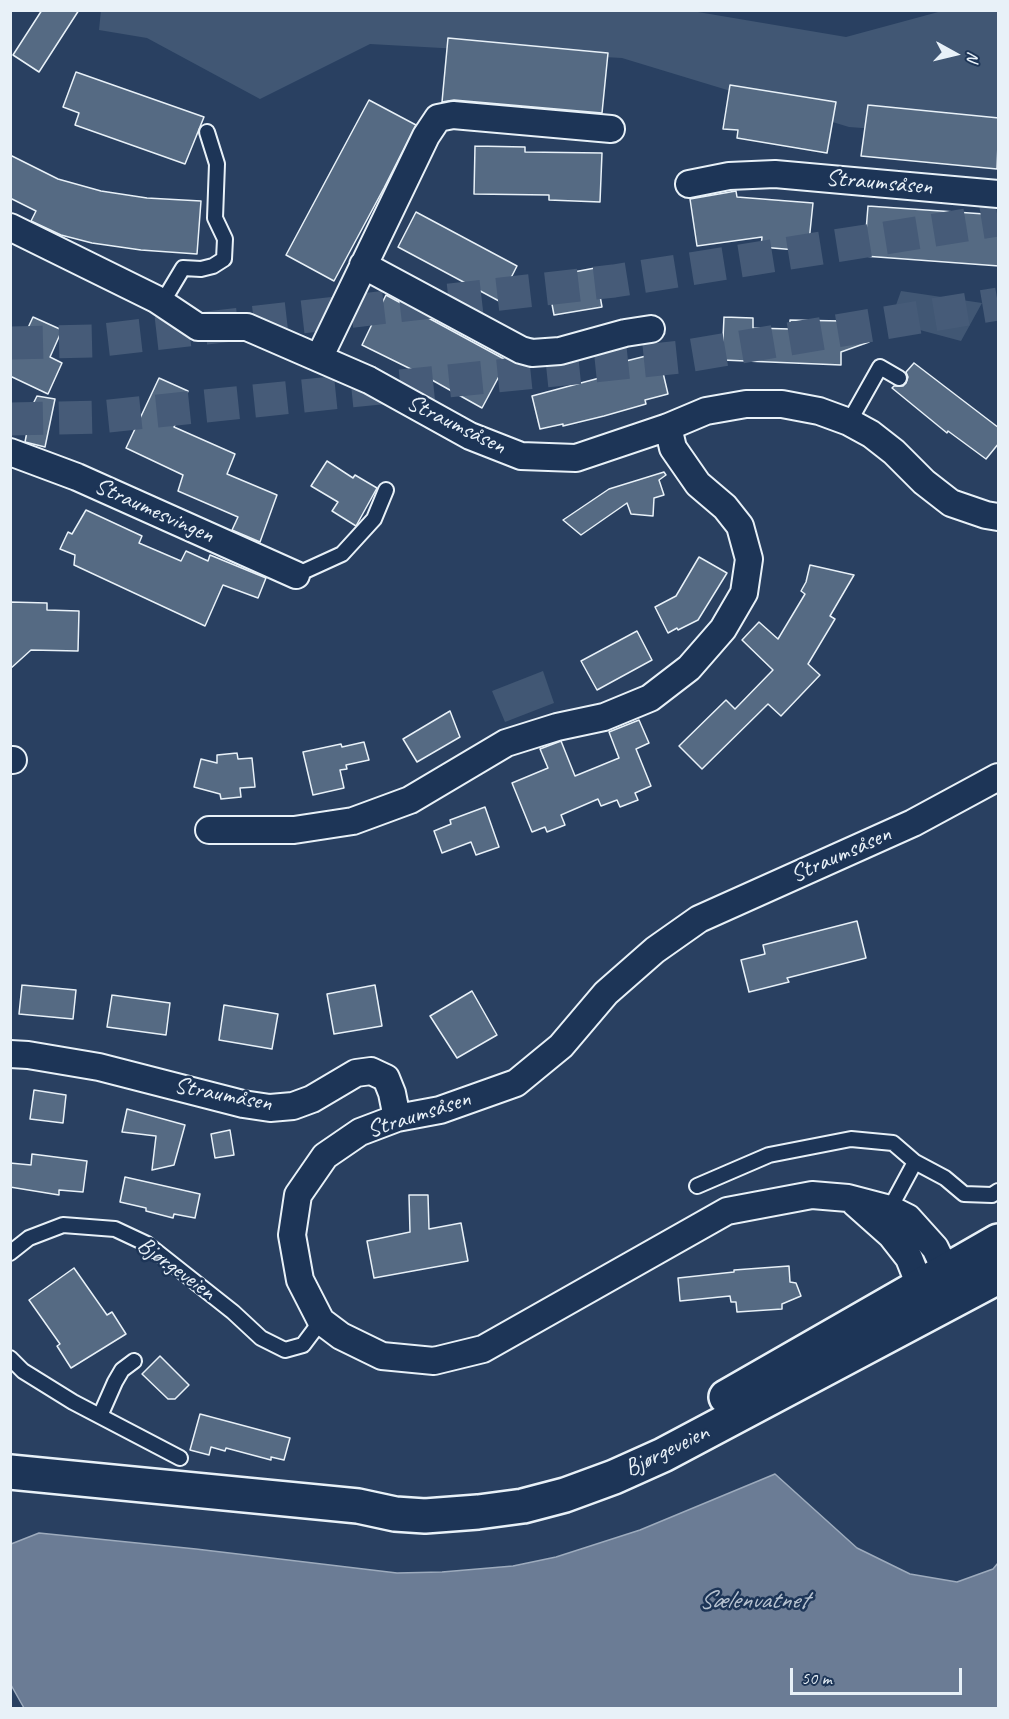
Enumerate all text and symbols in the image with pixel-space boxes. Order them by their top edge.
north arrow [925,24,985,84]
text: N [962,50,983,63]
street label: Straumsåsen [824,164,934,202]
street label: Straumsåsen [402,389,510,461]
street label: Straumesvingen [90,472,218,550]
street label: Straumsåsen [786,820,896,890]
street label: Straumåsen [172,1071,274,1119]
street label: Straumsåsen [364,1085,474,1145]
street label: Bjørgeveien [131,1231,221,1307]
street label: Bjørgeveien [620,1418,714,1484]
water label: Sælenvatnet [699,1585,807,1617]
scale bar [793,1656,966,1694]
text: 50 m [801,1667,832,1689]

